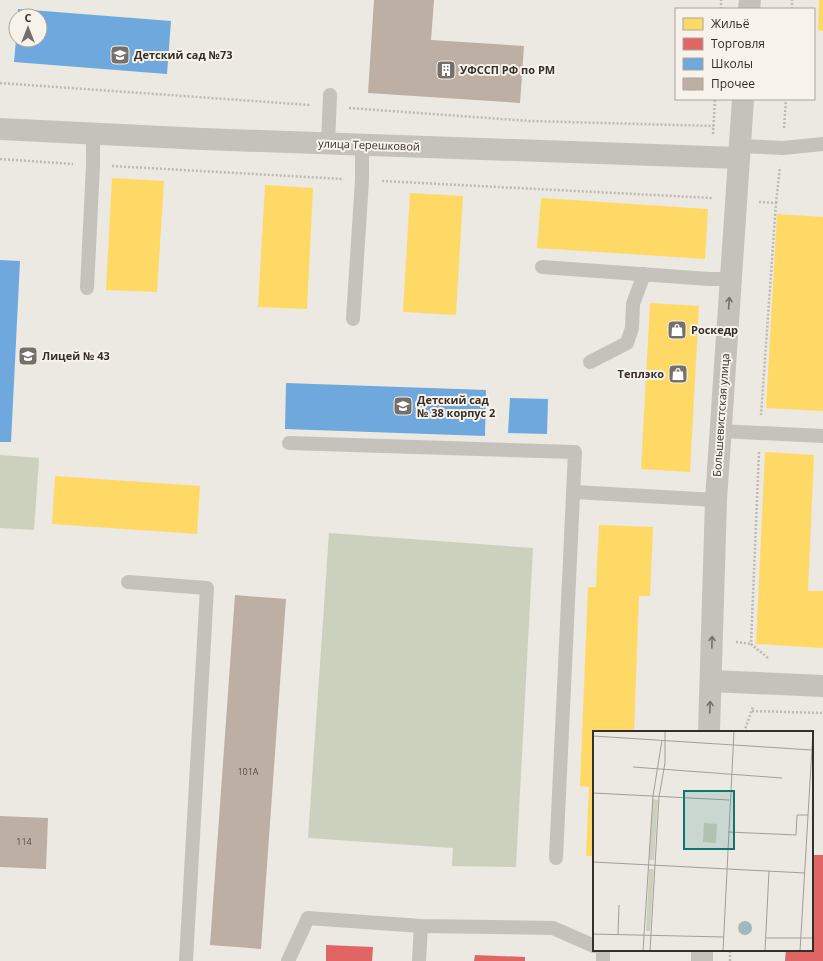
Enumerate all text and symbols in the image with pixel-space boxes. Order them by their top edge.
north arrow [8,8,48,48]
legend [675,8,815,100]
text: С [24,10,32,25]
text: Жильё [711,15,750,32]
text: Торговля [711,35,765,52]
school or university icon: Детский сад №73 [109,44,131,66]
place label: Детский сад №73 [134,47,233,62]
text: Школы [711,55,753,72]
building icon: УФССП РФ по РМ [435,59,457,81]
place label: УФССП РФ по РМ [460,62,555,77]
text: Прочее [711,75,755,92]
street label: улица Терешковой [318,135,420,154]
one-way arrow [725,297,732,310]
shop icon: Роскедр [666,319,688,341]
place label: Роскедр [691,322,738,337]
school or university icon: Лицей № 43 [17,345,39,367]
place label: Лицей № 43 [42,348,110,363]
street label: Большевистская улица [709,353,732,477]
shop icon: Теплэко [667,363,689,385]
place label: Теплэко [618,366,664,381]
place label: Детский сад № 38 корпус 2 [417,392,495,420]
school or university icon: Детский сад № 38 корпус 2 [392,395,414,417]
one-way arrow [708,636,715,649]
one-way arrow [707,701,714,714]
inset map [593,731,813,951]
house number: 101А [237,765,259,778]
house number: 114 [16,835,32,848]

